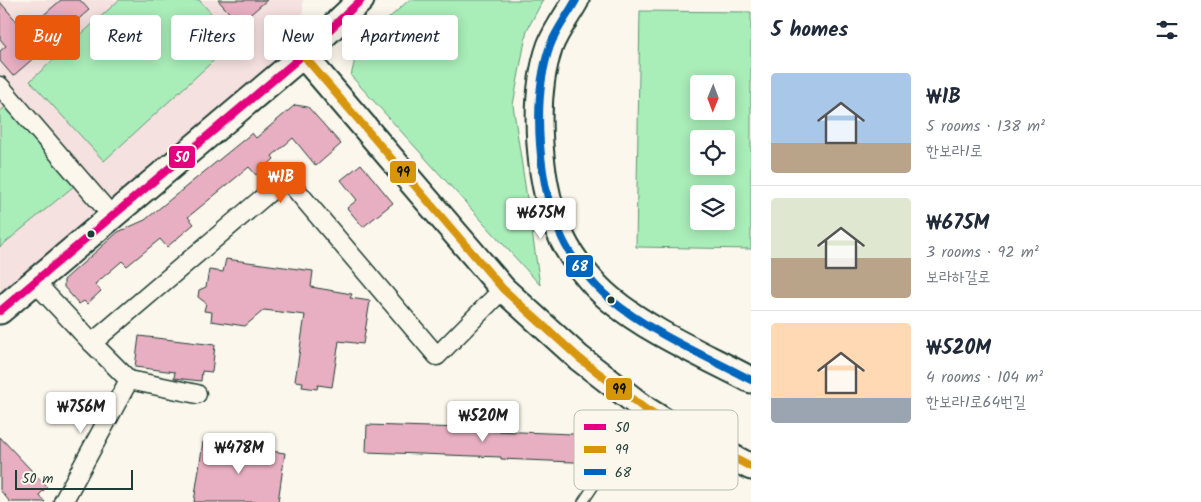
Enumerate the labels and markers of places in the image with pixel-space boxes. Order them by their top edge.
pin: ₩1B [257,162,305,204]
pin: ₩675M [506,198,576,240]
unlabelled marker [86,229,96,239]
unlabelled marker [606,295,616,305]
pin: ₩756M [46,392,116,434]
pin: ₩520M [448,400,518,443]
pin: ₩478M [204,432,274,475]

